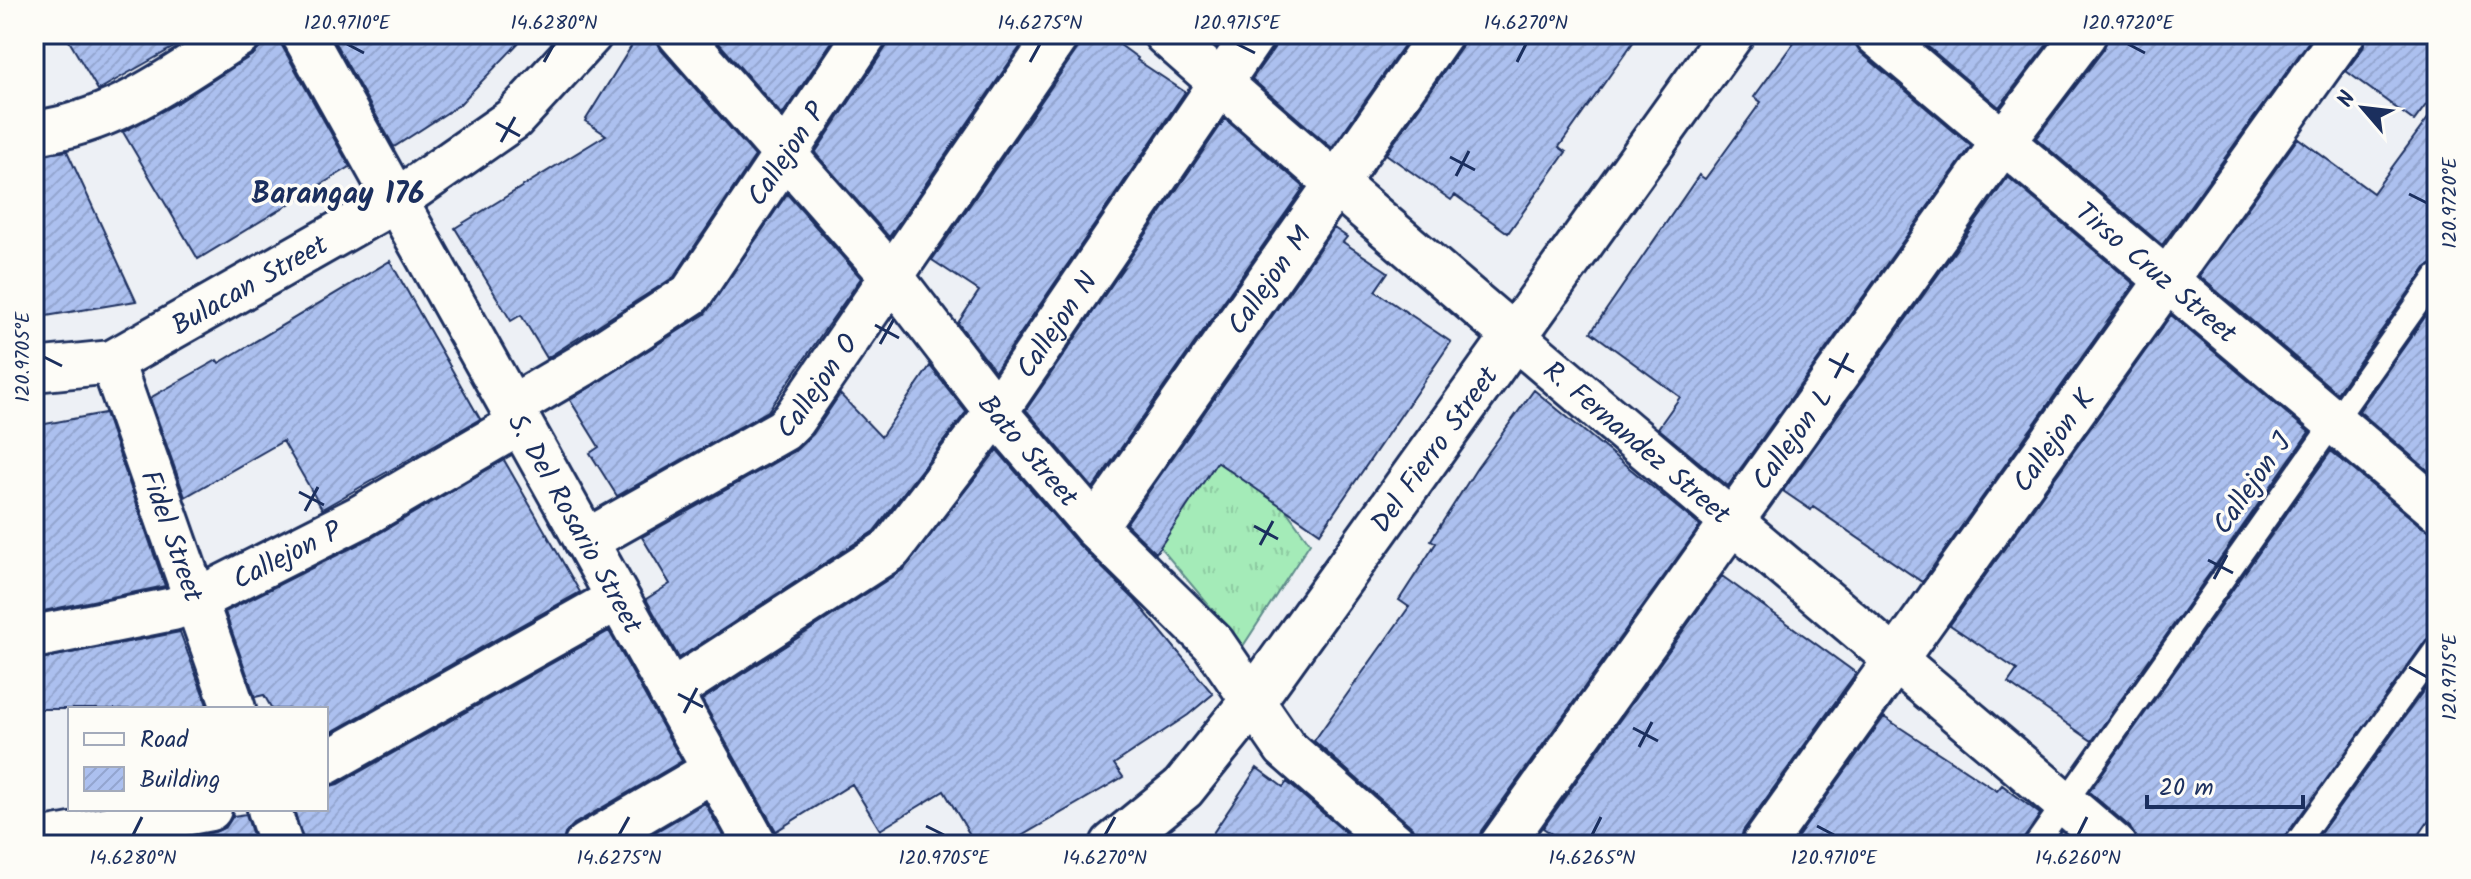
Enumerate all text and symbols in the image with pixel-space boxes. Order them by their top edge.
text: 120.9710°E [304,8,391,40]
text: 14.6280°N [510,8,598,40]
text: 14.6275°N [997,8,1083,40]
text: 120.9715°E [1193,8,1282,40]
text: 14.6270°N [1484,8,1568,40]
text: 120.9720°E [2082,8,2175,40]
north arrow [2323,68,2403,148]
text: N [2329,85,2366,114]
street label: Callejon P [736,93,840,216]
text: 120.9720°E [2435,156,2467,249]
district label: Barangay 176 [251,171,425,219]
street label: Tirso Cruz Street [2064,192,2247,357]
street label: Callejon M [1216,217,1325,345]
street label: Bulacan Street [163,223,338,349]
street label: Callejon N [1005,263,1111,388]
text: 120.9705°E [8,310,40,402]
street label: Callejon O [766,325,871,450]
street label: R. Fernandez Street [1532,350,1741,537]
street label: Del Fierro Street [1360,357,1512,543]
street label: Callejon L [1741,379,1846,500]
street label: Callejon K [2002,380,2108,503]
street label: Bato Street [965,386,1089,519]
street label: S. Del Rosario Street [494,406,654,644]
street label: Callejon J [2202,424,2305,545]
street label: Fidel Street [127,464,215,610]
street label: Callejon P [225,509,351,603]
text: 120.9715°E [2435,632,2467,721]
legend [68,707,328,811]
text: Road [140,721,189,760]
scale bar [2147,759,2303,809]
text: Building [140,761,220,800]
text: 20 m [2159,769,2214,808]
text: 14.6280°N [89,843,177,875]
text: 14.6275°N [576,843,662,875]
text: 120.9705°E [899,843,991,875]
text: 14.6270°N [1063,843,1147,875]
text: 14.6265°N [1549,843,1635,875]
text: 120.9710°E [1791,843,1878,875]
text: 14.6260°N [2035,843,2121,875]

